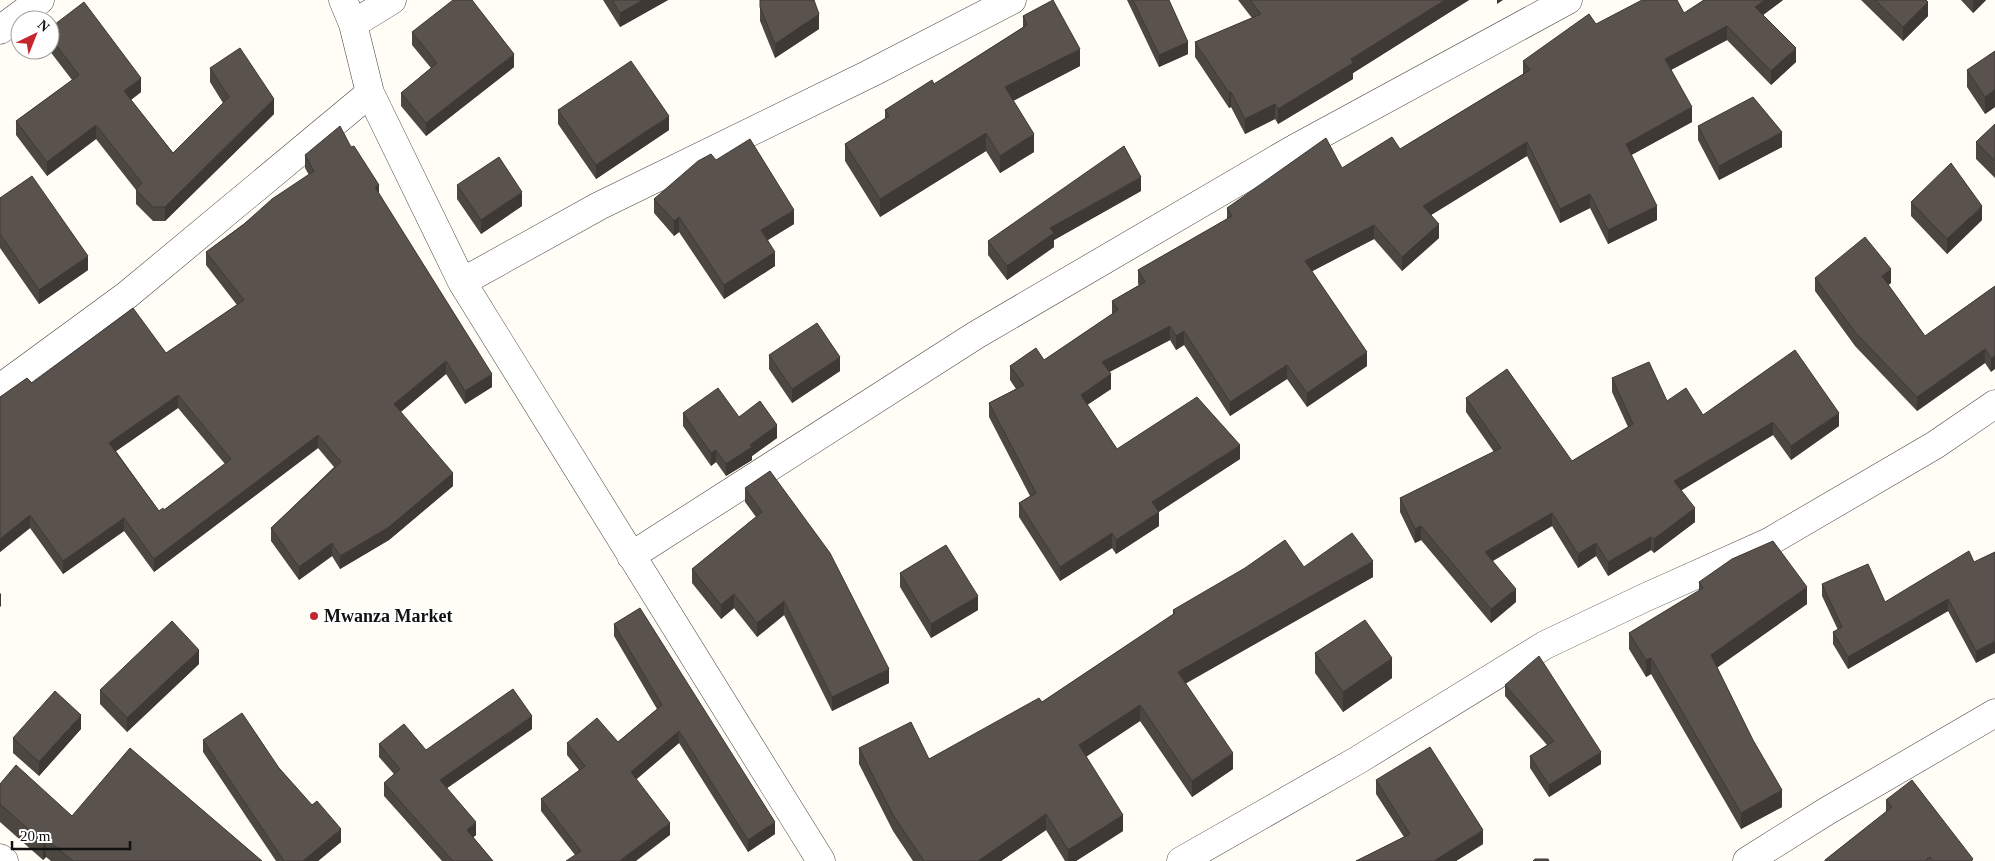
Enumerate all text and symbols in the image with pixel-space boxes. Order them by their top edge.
north arrow [10,10,60,60]
text: N [35,17,52,35]
place label: Mwanza Market [324,606,452,626]
marker: Mwanza Market [308,610,320,622]
scale bar [12,818,130,850]
text: 20 m [20,828,51,844]

